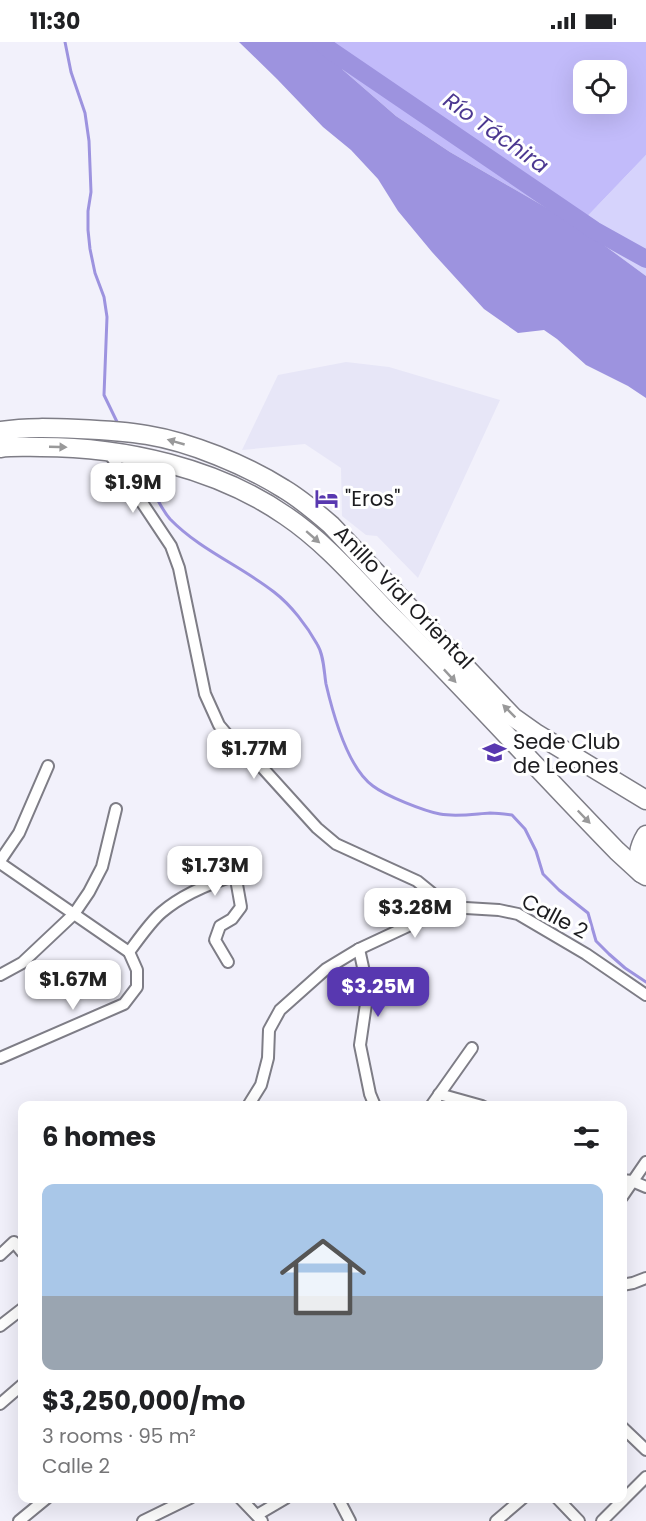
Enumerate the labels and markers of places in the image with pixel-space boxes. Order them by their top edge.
pin: $1.9M [91,463,175,514]
place label: "Eros" [345,484,400,513]
hotel icon: "Eros" [314,485,340,511]
place label: Sede Club de Leones [513,727,620,780]
pin: $1.77M [205,729,303,780]
school or university icon: Sede Club de Leones [482,740,508,766]
pin: $1.73M [166,846,264,897]
pin: $3.28M [366,888,464,939]
pin: $1.67M [24,960,122,1011]
pin: $3.25M [329,967,427,1018]

